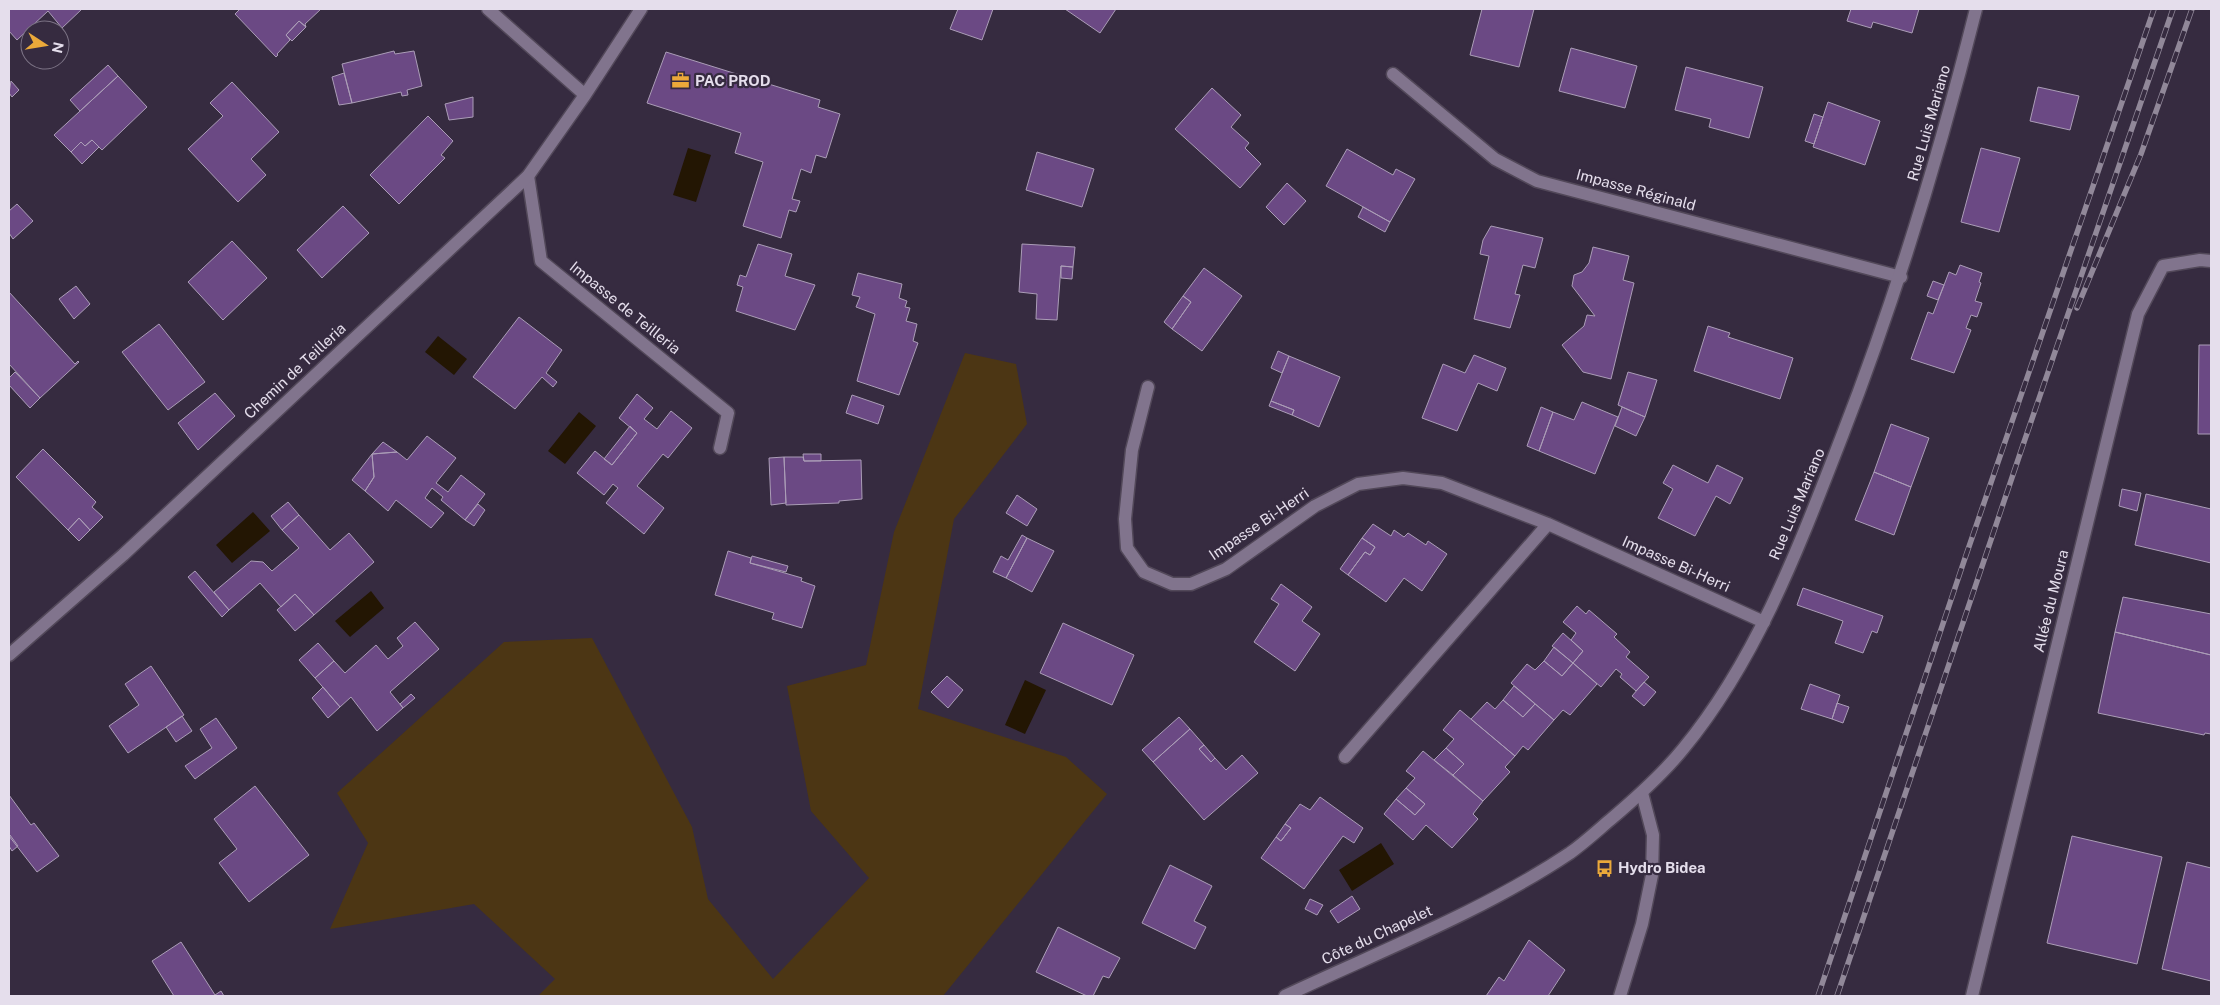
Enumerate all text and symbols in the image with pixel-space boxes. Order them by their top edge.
north arrow [20,20,70,70]
text: N [49,41,67,55]
street label: Rue Luis Mariano [1904,63,1953,183]
office icon: PAC PROD [671,71,691,91]
place label: PAC PROD [695,72,771,89]
street label: Impasse Réginald [1575,165,1698,214]
street label: Impasse de Teilleria [567,258,684,357]
street label: Chemin de Teilleria [240,319,349,422]
street label: Rue Luis Mariano [1765,445,1828,562]
street label: Impasse Bi-Herri [1206,484,1312,563]
street label: Impasse Bi-Herri [1620,532,1733,595]
street label: Allée du Moura [2030,548,2071,654]
bus stop icon: Hydro Bidea [1594,858,1614,878]
place label: Hydro Bidea [1618,859,1706,876]
street label: Côte du Chapelet [1319,901,1435,968]

